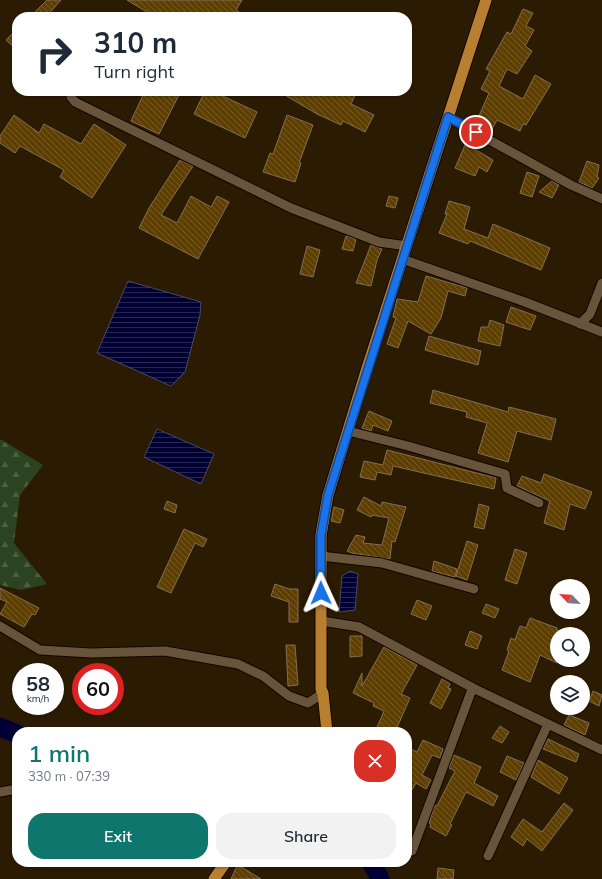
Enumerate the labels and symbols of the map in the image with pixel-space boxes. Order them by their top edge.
pin [459,115,493,149]
position arrow [300,572,342,614]
north arrow [550,579,590,619]
speed limit sign: 60 [72,663,124,715]

